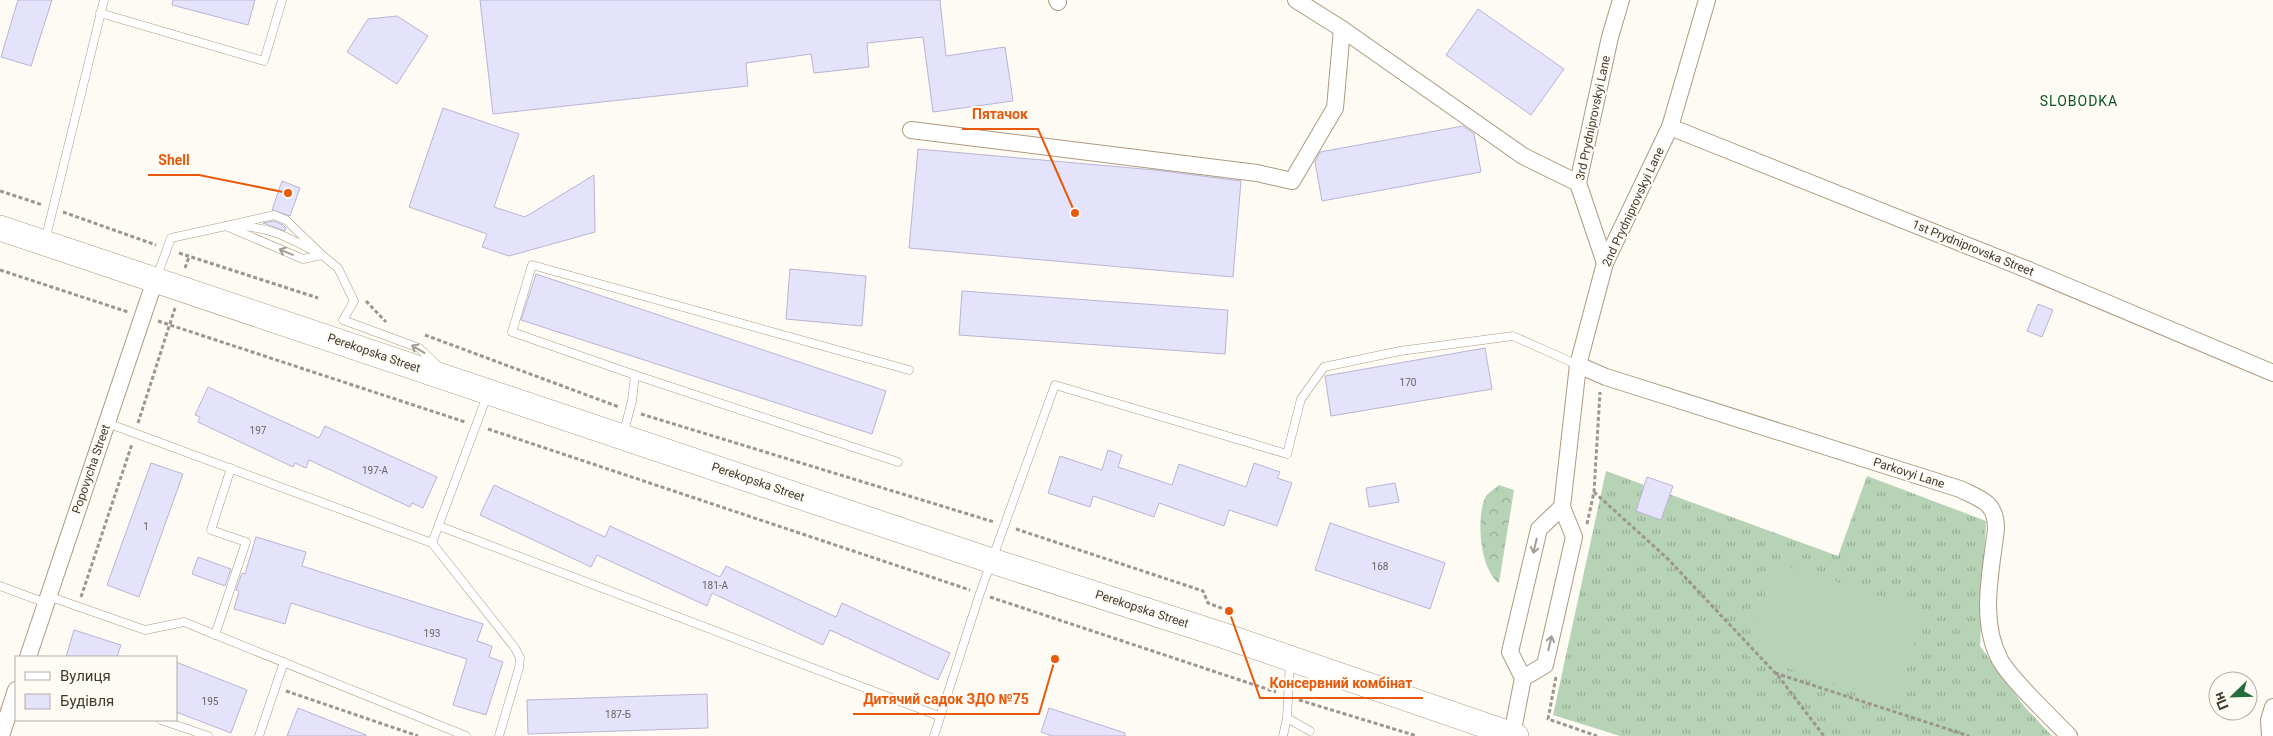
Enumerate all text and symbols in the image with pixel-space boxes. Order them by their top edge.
street label: 3rd Prydniprovskyi Lane [1573,54,1613,182]
district label: SLOBODKA [2040,93,2118,109]
callout: Пятачок [962,100,1038,129]
text: Пятачок [972,106,1028,122]
street label: 2nd Prydniprovskyi Lane [1599,145,1667,269]
callout: Shell [148,146,199,175]
text: Shell [158,152,190,168]
street label: 1st Prydniprovska Street [1910,217,2036,279]
one-way arrow [279,246,294,256]
street label: Perekopska Street [326,331,422,375]
one-way arrow [411,344,425,354]
house number: 170 [1400,377,1417,388]
street label: Popovycha Street [69,423,113,515]
house number: 197 [250,425,267,436]
street label: Parkovyi Lane [1871,455,1947,491]
street label: Perekopska Street [710,460,806,504]
house number: 197-А [362,465,389,476]
house number: 1 [143,521,149,532]
one-way arrow [1530,537,1539,553]
house number: 168 [1372,561,1389,572]
house number: 181-А [702,580,729,591]
street label: Perekopska Street [1094,587,1190,631]
house number: 193 [424,628,440,639]
one-way arrow [1546,635,1555,651]
legend [15,656,178,721]
text: Вулиця [60,667,111,685]
callout: Консервний комбінат [1260,669,1423,698]
north arrow [2208,671,2258,721]
text: Консервний комбінат [1270,675,1412,691]
callout: Дитячий садок ЗДО №75 [853,685,1039,714]
text: Пн [2210,690,2232,712]
text: Дитячий садок ЗДО №75 [863,691,1029,707]
text: Будівля [60,692,114,710]
house number: 195 [202,696,219,707]
house number: 187-Б [605,709,631,720]

